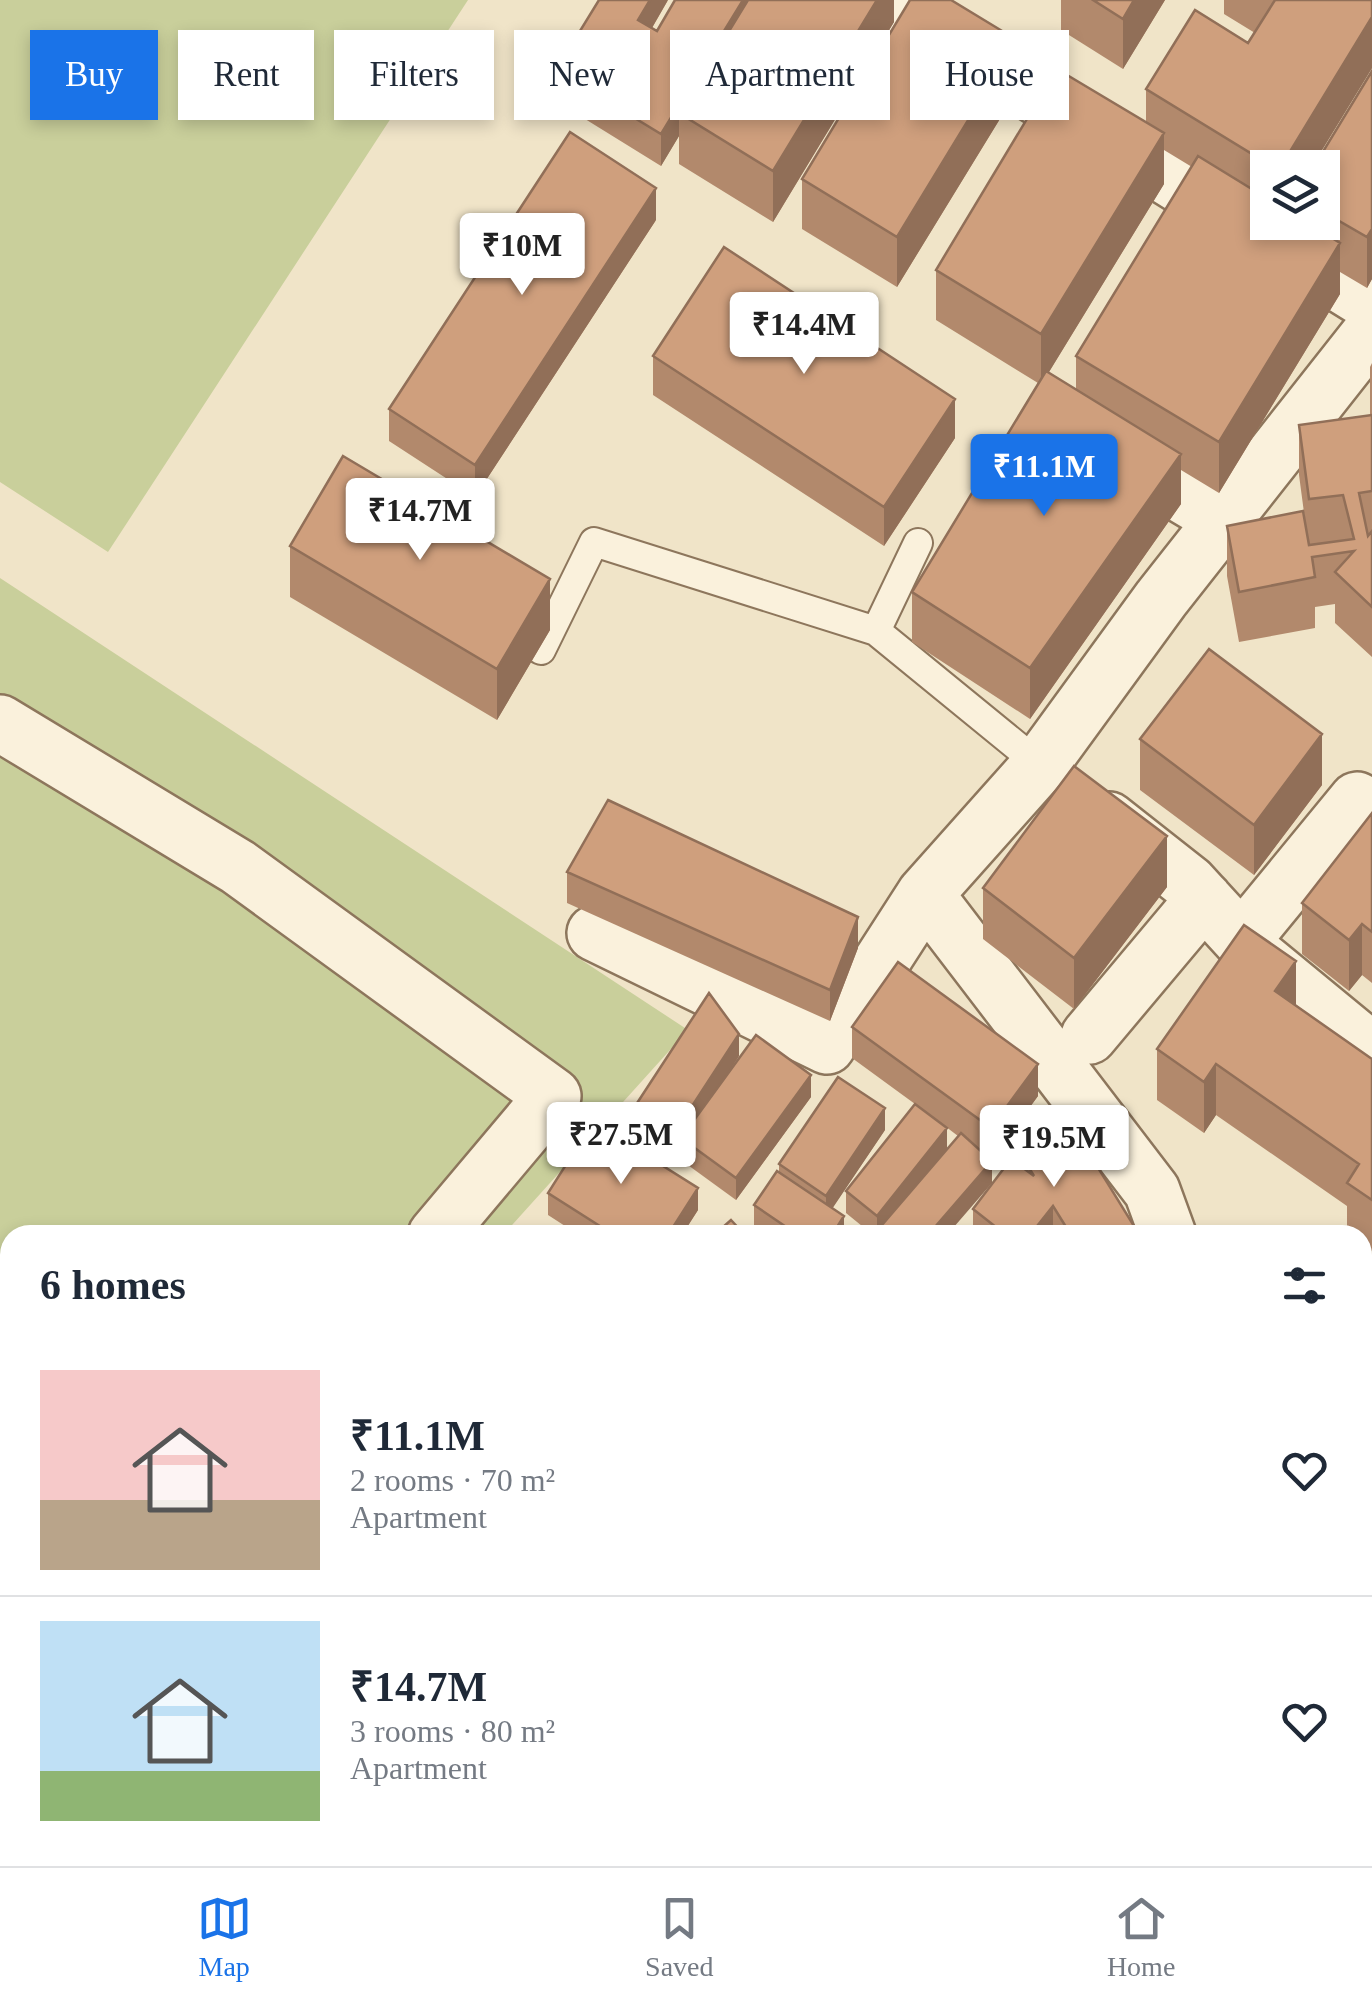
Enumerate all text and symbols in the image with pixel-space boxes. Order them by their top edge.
chip: Buy [30,30,158,120]
chip: Rent [178,30,314,120]
chip: Filters [334,30,494,120]
chip: New [514,30,650,120]
chip: Apartment [670,30,890,120]
chip: House [910,30,1069,120]
map controls [1250,150,1340,240]
button: layers [1250,150,1340,240]
pin: ₹10M [463,213,581,298]
text: ₹10M [482,227,562,263]
pin: ₹14.4M [723,292,885,377]
text: ₹14.4M [752,306,856,342]
pin: ₹11.1M [963,434,1125,519]
text: ₹11.1M [993,448,1095,484]
pin: ₹14.7M [339,478,501,563]
text: ₹14.7M [368,492,472,528]
pin: ₹27.5M [540,1102,702,1187]
pin: ₹19.5M [973,1105,1135,1190]
text: ₹27.5M [569,1116,673,1152]
text: ₹19.5M [1002,1119,1106,1155]
icon: filters [1277,1258,1332,1313]
text: 6 homes [40,1262,186,1308]
icon: home [120,1410,240,1530]
text: ₹11.1M [350,1413,485,1459]
icon: heart [1277,1443,1332,1498]
text: 2 rooms · 70 m² [350,1462,555,1498]
text: Apartment [350,1499,487,1535]
icon: home [120,1661,240,1781]
text: ₹14.7M [350,1664,487,1710]
icon: heart [1277,1694,1332,1749]
text: 3 rooms · 80 m² [350,1713,555,1749]
text: Apartment [350,1750,487,1786]
tab: Map [197,1891,252,1983]
tab: Saved [645,1891,714,1983]
tab: Home [1107,1891,1175,1983]

